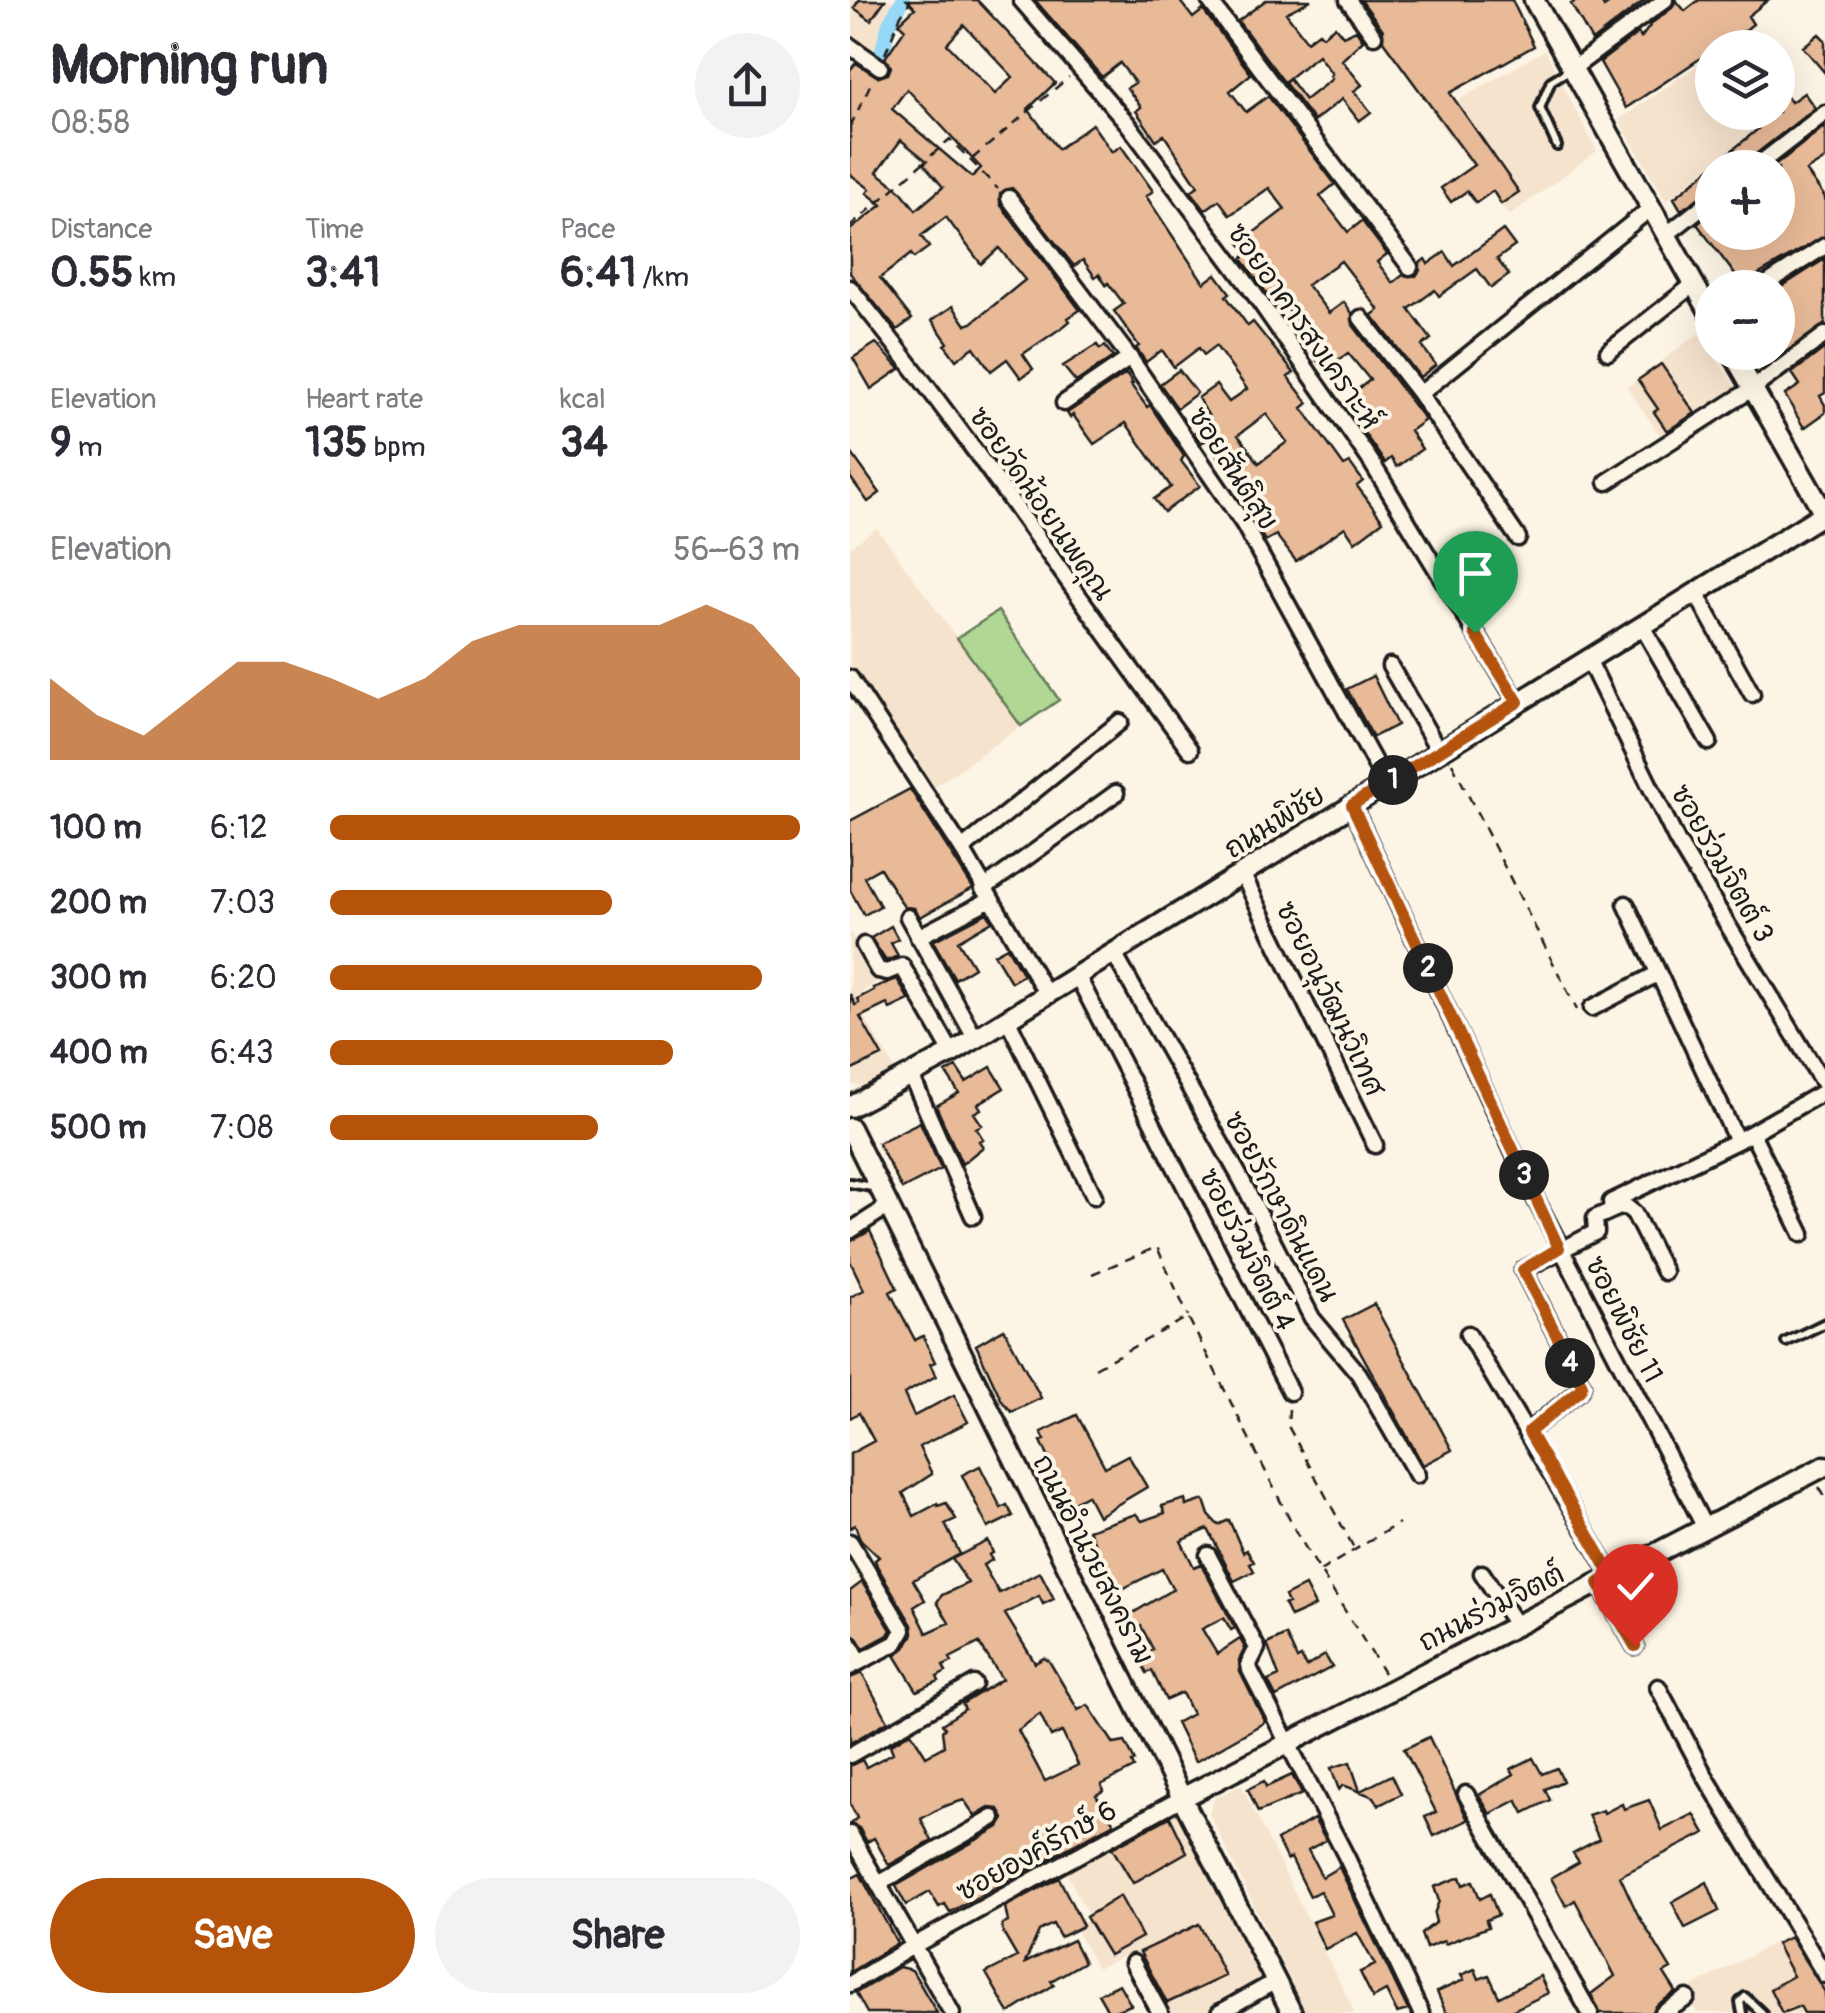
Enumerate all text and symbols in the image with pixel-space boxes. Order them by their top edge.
map controls [1695,30,1795,370]
button: layers [1695,30,1795,130]
text: Morning run [50,31,328,100]
button: share [695,33,800,138]
text: 08:58 [50,103,130,143]
button: + [1695,150,1795,250]
text: Distance [50,212,152,247]
text: Time [305,212,364,247]
text: Pace [560,212,615,247]
street label: ซอยอาคารสงเคราะห์ [1219,215,1391,437]
text: 0.55 [50,247,133,299]
text: 3:41 [305,247,380,299]
text: 6:41 [560,247,636,299]
text: km [133,260,176,295]
text: /km [636,260,689,295]
button: − [1695,270,1795,370]
text: Elevation [50,382,157,417]
text: Heart rate [305,382,423,417]
text: kcal [560,382,606,417]
street label: ซอยวัดน้อยนพคุณ [959,399,1122,609]
street label: ซอยสันติสุข [1178,401,1285,538]
text: 9 [50,417,72,469]
text: 135 [305,417,368,469]
text: 34 [560,417,608,469]
text: m [72,430,103,465]
text: bpm [368,430,426,465]
text: Elevation [50,530,172,570]
text: 56–63 m [673,530,800,570]
pin [1433,531,1518,634]
icon: arrive [1448,546,1503,601]
pin: 1 [1368,755,1418,805]
text: 1 [1388,762,1398,797]
street label: ซอยร่วมจิตต์ 3 [1662,777,1784,949]
street label: ถนนพิชัย [1218,778,1332,867]
text: 100 m [50,808,142,848]
text: 6:12 [210,808,268,848]
text: 200 m [50,883,147,923]
text: 7:03 [210,883,275,923]
street label: ซอยอนุวัฒนวิเทศ [1266,896,1393,1104]
pin: 2 [1403,943,1453,993]
text: 2 [1420,950,1436,985]
text: 300 m [50,958,147,998]
text: 6:20 [210,958,277,998]
text: 400 m [50,1033,148,1073]
text: 6:43 [210,1033,274,1073]
street label: ซอยรักษาดินแดน [1216,1106,1346,1308]
text: 500 m [50,1108,146,1148]
text: 7:08 [210,1108,273,1148]
pin: 3 [1499,1150,1549,1200]
text: 3 [1516,1157,1532,1192]
street label: ซอยร่วมจิตต์ 4 [1191,1161,1305,1337]
street label: ซอยพิชัย 11 [1577,1251,1670,1389]
pin: 4 [1545,1338,1595,1388]
text: 4 [1562,1345,1578,1380]
street label: ถนนอำนวยสงคราม [1025,1448,1163,1671]
pin [1593,1544,1678,1647]
street label: ถนนร่วมจิตต์ [1412,1554,1570,1660]
icon: check [1608,1559,1663,1614]
street label: ซอยองค์รักษ์ 6 [949,1790,1123,1910]
button: Save [50,1878,415,1993]
button: Share [435,1878,800,1993]

